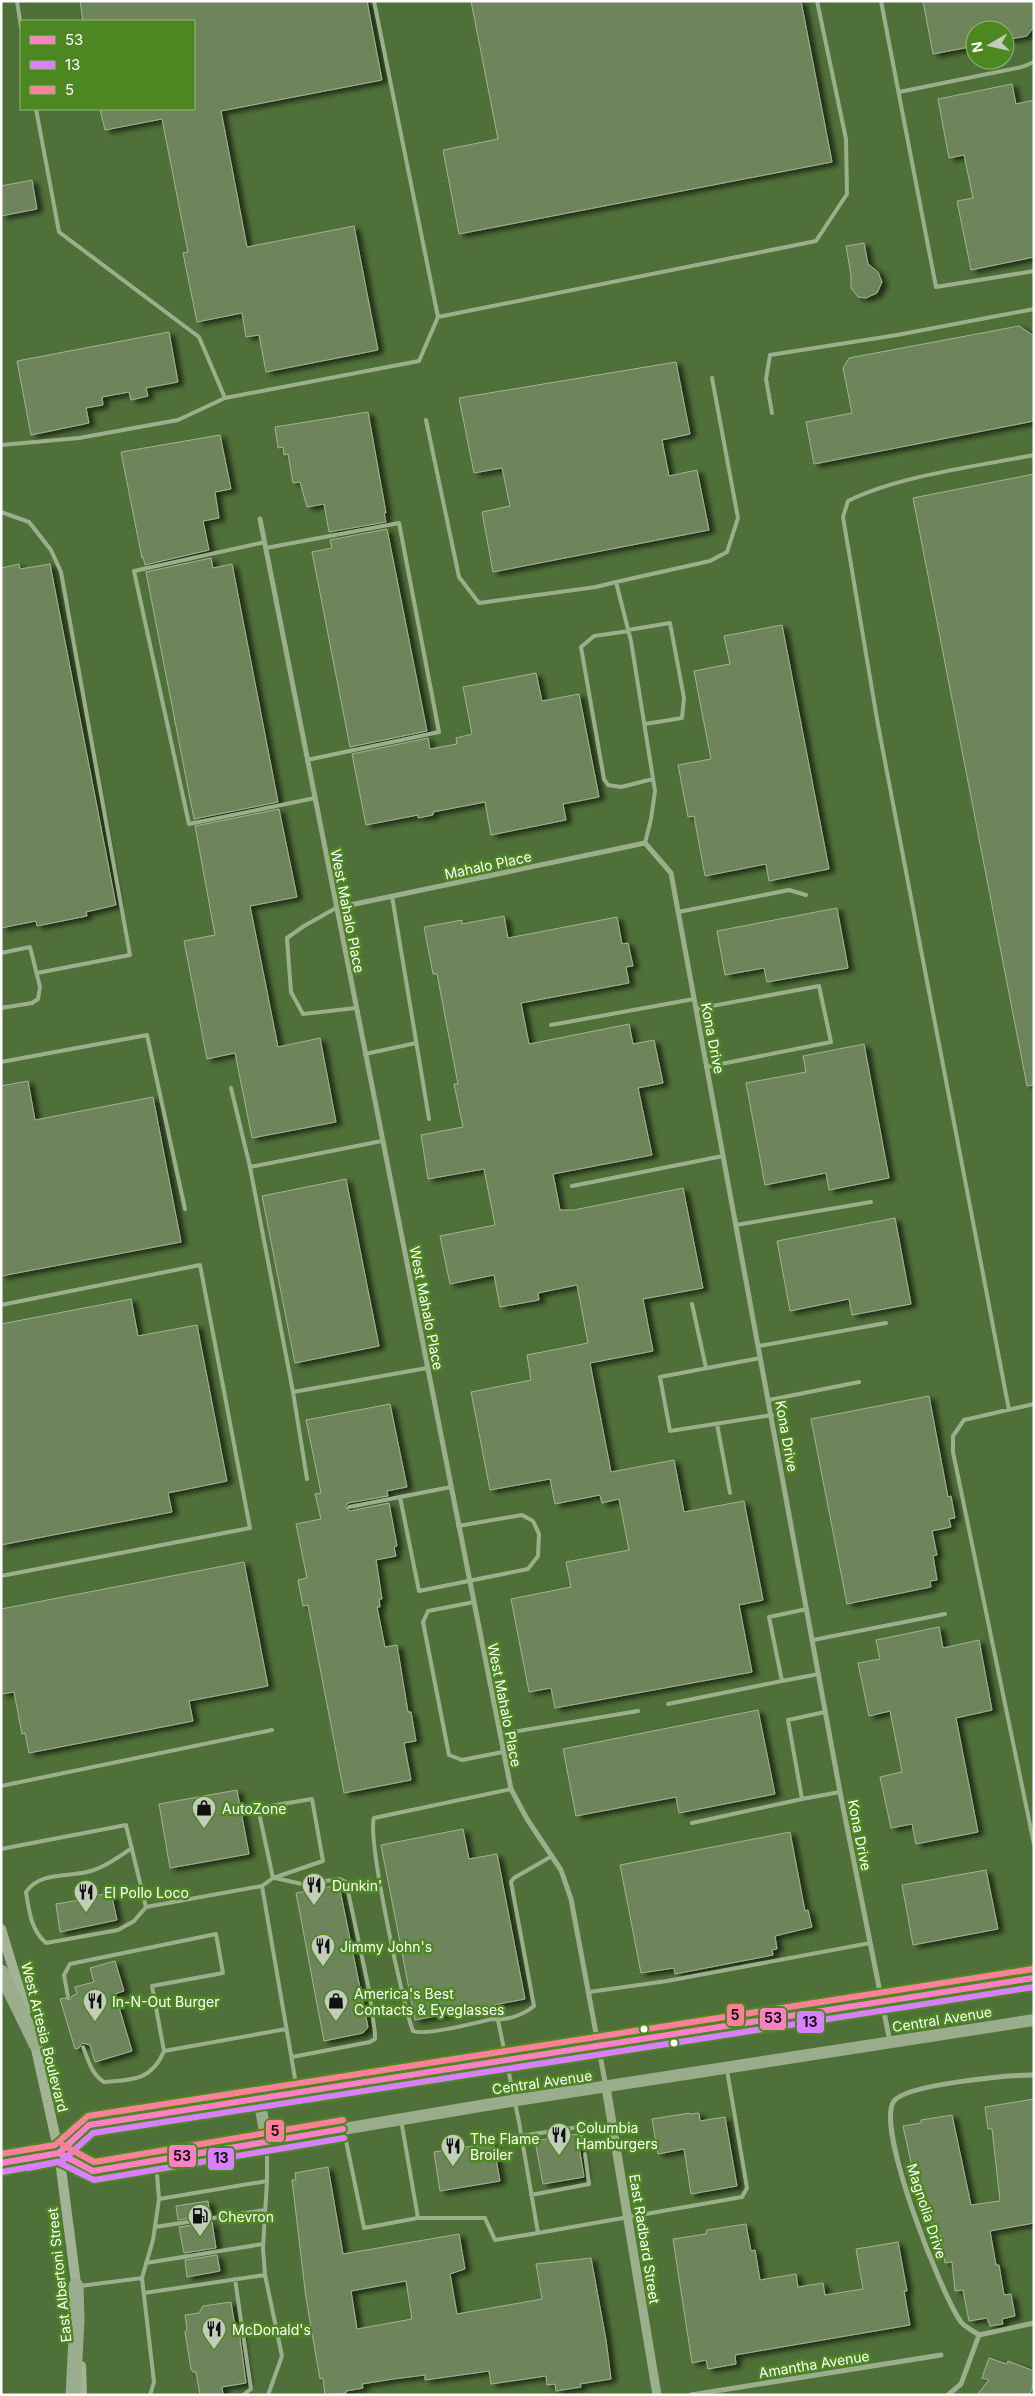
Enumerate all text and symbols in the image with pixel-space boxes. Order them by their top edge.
legend [20,20,195,110]
north arrow [965,20,1015,70]
text: 53 [65,30,83,49]
text: N [967,41,986,54]
text: 13 [65,55,80,74]
text: 5 [65,80,74,99]
street label: Mahalo Place [443,847,533,883]
street label: West Mahalo Place [328,848,368,974]
street label: Kona Drive [698,1001,728,1075]
street label: West Mahalo Place [407,1245,447,1371]
street label: Kona Drive [772,1399,802,1473]
street label: West Mahalo Place [485,1642,525,1768]
shop icon: AutoZone [191,1795,217,1829]
street label: Kona Drive [845,1798,875,1872]
place label: AutoZone [222,1800,286,1817]
restaurant icon: Dunkin' [301,1872,327,1906]
place label: Dunkin' [332,1877,382,1894]
restaurant icon: El Pollo Loco [73,1879,99,1913]
place label: El Pollo Loco [104,1884,189,1901]
restaurant icon: Jimmy John's [310,1933,336,1967]
place label: Jimmy John's [340,1938,432,1955]
street label: West Artesia Boulevard [18,1960,72,2114]
place label: America's Best Contacts & Eyeglasses [354,1985,504,2018]
restaurant icon: In-N-Out Burger [82,1988,108,2022]
shop icon: America's Best Contacts & Eyeglasses [323,1988,349,2022]
place label: In-N-Out Burger [112,1993,219,2010]
line badge: 5 [726,2003,745,2027]
street label: Central Avenue [891,2003,993,2035]
text: 5 [731,2006,740,2023]
line badge: 53 [759,2007,787,2031]
text: 53 [764,2009,782,2026]
line badge: 13 [796,2010,825,2034]
text: 13 [802,2013,818,2030]
unlabelled marker [639,2024,649,2034]
unlabelled marker [669,2038,679,2048]
street label: Central Avenue [491,2067,593,2097]
line badge: 5 [265,2119,285,2143]
place label: Columbia Hamburgers [576,2119,658,2152]
text: 5 [271,2122,280,2139]
restaurant icon: Columbia Hamburgers [546,2122,572,2156]
place label: The Flame Broiler [470,2130,539,2163]
restaurant icon: The Flame Broiler [440,2133,466,2167]
line badge: 53 [168,2144,197,2168]
text: 53 [173,2147,191,2164]
line badge: 13 [207,2147,235,2171]
text: 13 [213,2149,229,2166]
street label: Magnolia Drive [904,2161,950,2261]
street label: East Radbard Street [626,2173,664,2306]
fuel station icon: Chevron [187,2203,213,2237]
street label: East Albertoni Street [43,2206,75,2343]
place label: Chevron [218,2208,274,2225]
restaurant icon: McDonald's [201,2316,227,2350]
place label: McDonald's [232,2321,311,2338]
street label: Amantha Avenue [757,2347,871,2381]

